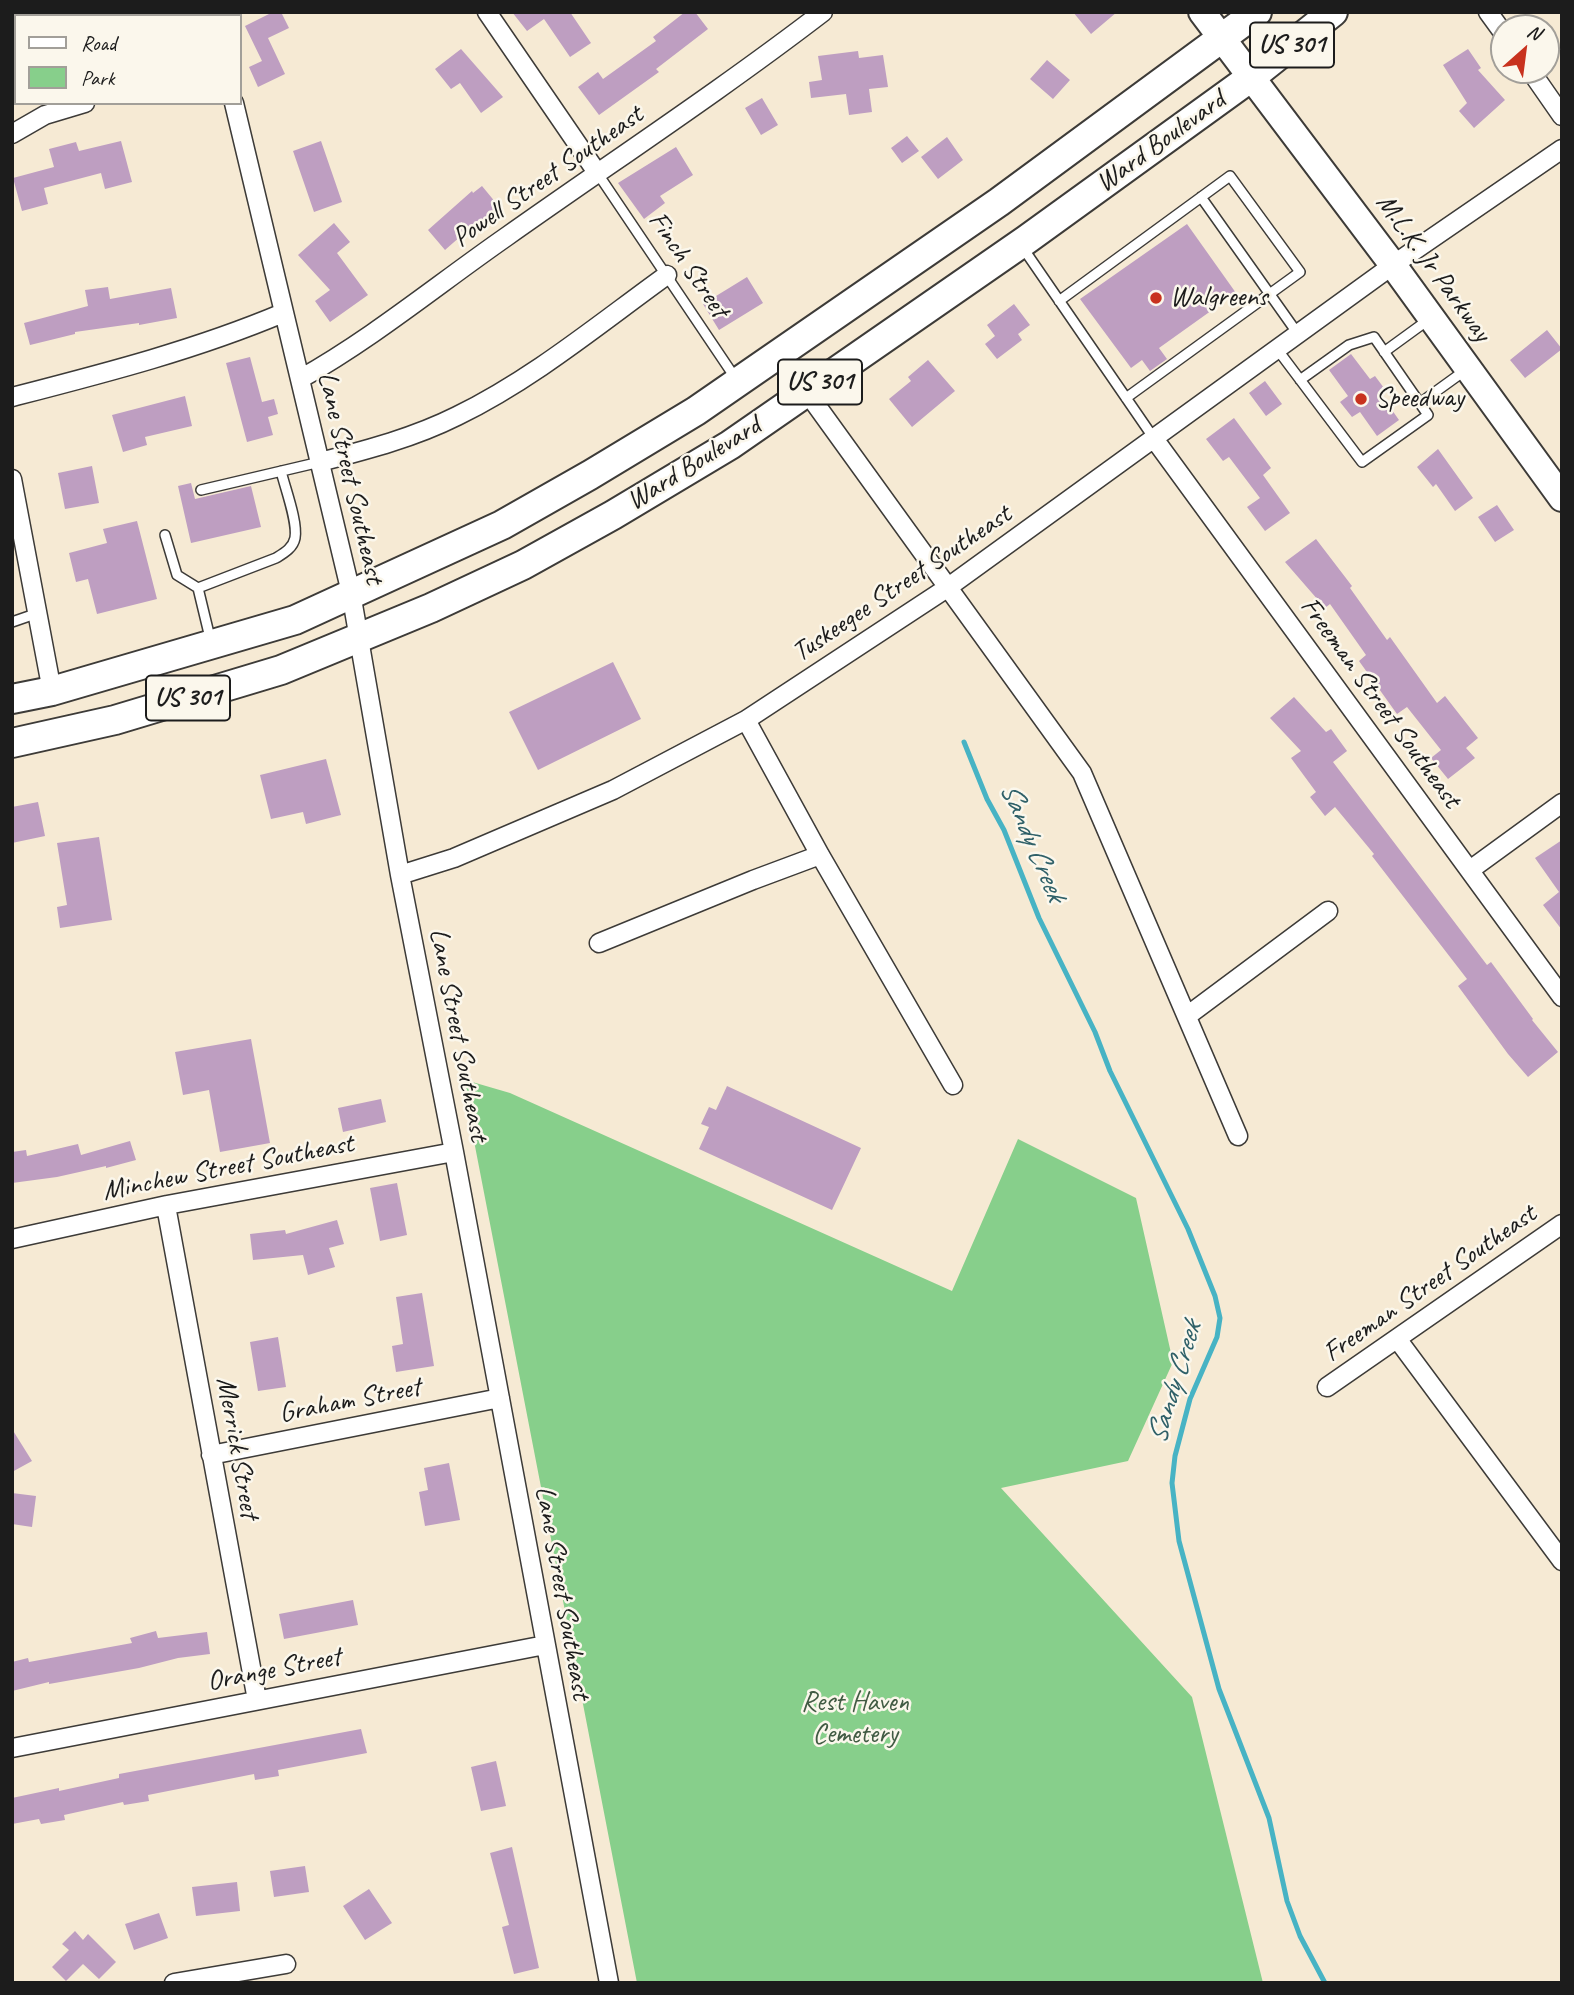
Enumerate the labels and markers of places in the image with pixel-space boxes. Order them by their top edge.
place label: Walgreens [1170,281,1267,315]
marker: Walgreens [1148,290,1164,306]
place label: Speedway [1375,382,1464,416]
marker: Speedway [1353,391,1369,407]

